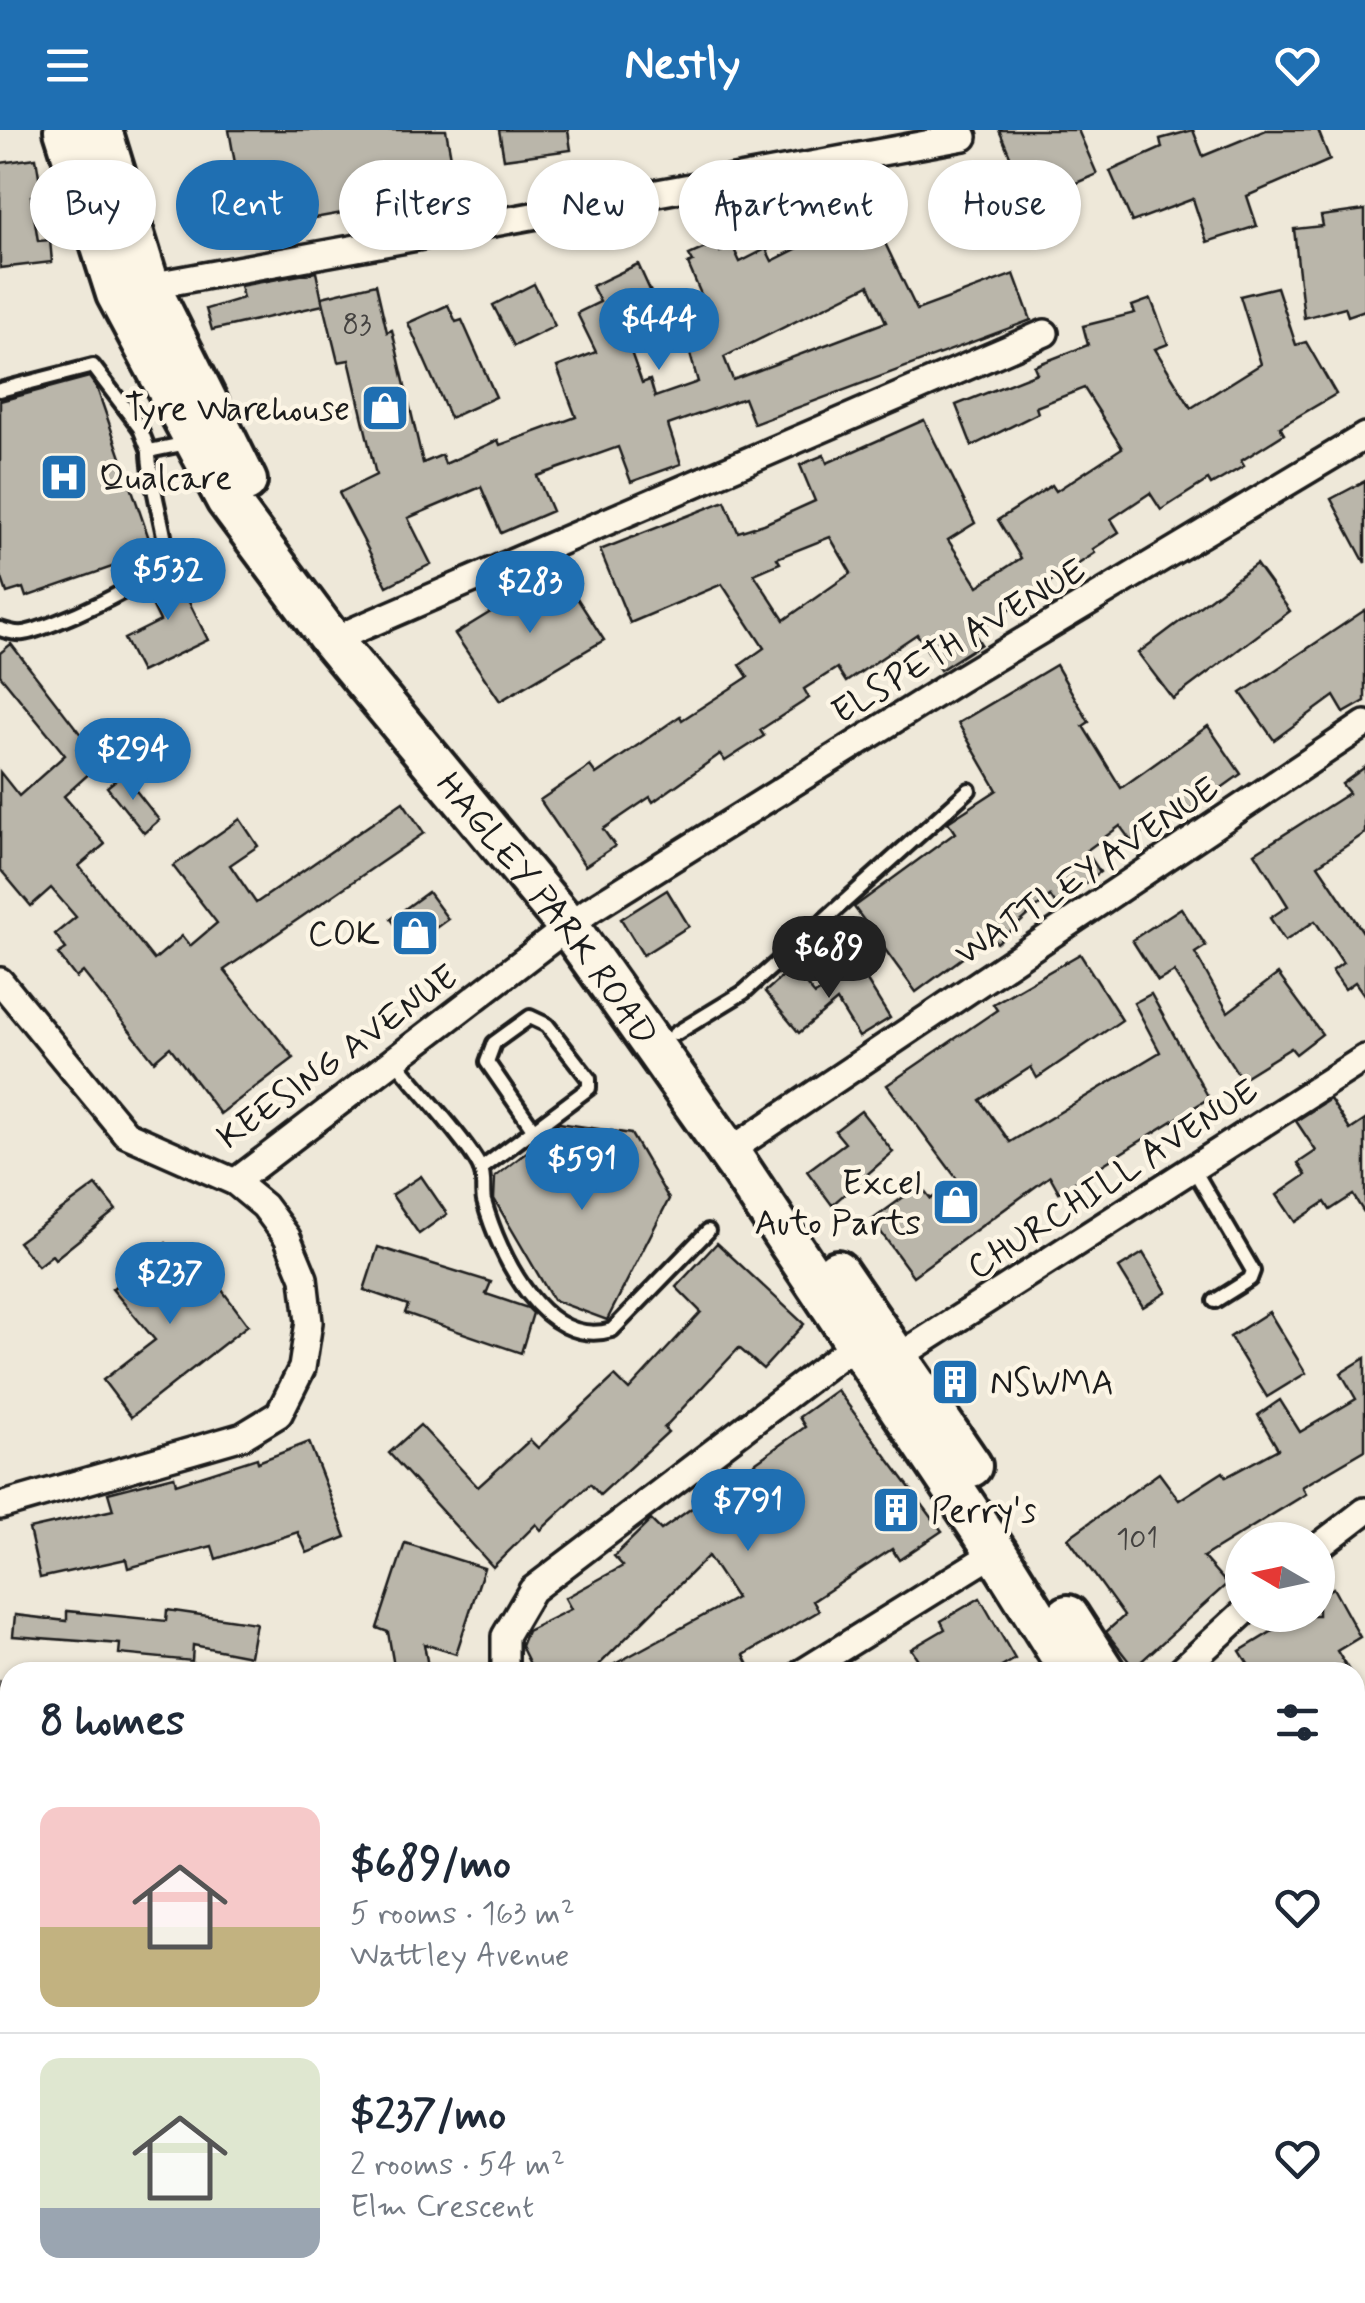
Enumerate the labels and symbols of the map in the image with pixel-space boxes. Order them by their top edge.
pin: $444 [600,288,718,373]
house number: 83 [342,305,372,344]
shop icon: Tyre Warehouse [359,382,411,434]
place label: Tyre Warehouse [125,387,350,433]
hospital icon: Qualcare [38,451,90,503]
place label: Qualcare [99,456,232,502]
pin: $532 [109,538,227,623]
street label: ELSPETH AVENUE [824,548,1094,736]
pin: $283 [471,551,589,636]
pin: $294 [74,718,192,803]
street label: HAGLEY PARK ROAD [425,763,667,1056]
street label: WATTLEY AVENUE [946,766,1228,977]
shop icon: COK [389,907,441,959]
place label: COK [308,912,380,958]
pin: $689 [770,916,888,1001]
street label: KEESING AVENUE [209,955,468,1161]
street label: CHURCHILL AVENUE [959,1068,1267,1291]
pin: $591 [523,1128,641,1213]
place label: Excel Auto Parts [754,1161,921,1247]
shop icon: Excel Auto Parts [930,1176,982,1228]
pin: $237 [111,1242,229,1327]
building icon: NSWMA [929,1356,981,1408]
place label: NSWMA [990,1361,1114,1407]
pin: $791 [689,1469,807,1554]
building icon: Perry's [870,1484,922,1536]
place label: Perry's [931,1489,1037,1535]
house number: 101 [1116,1520,1158,1559]
north arrow [1225,1522,1335,1632]

